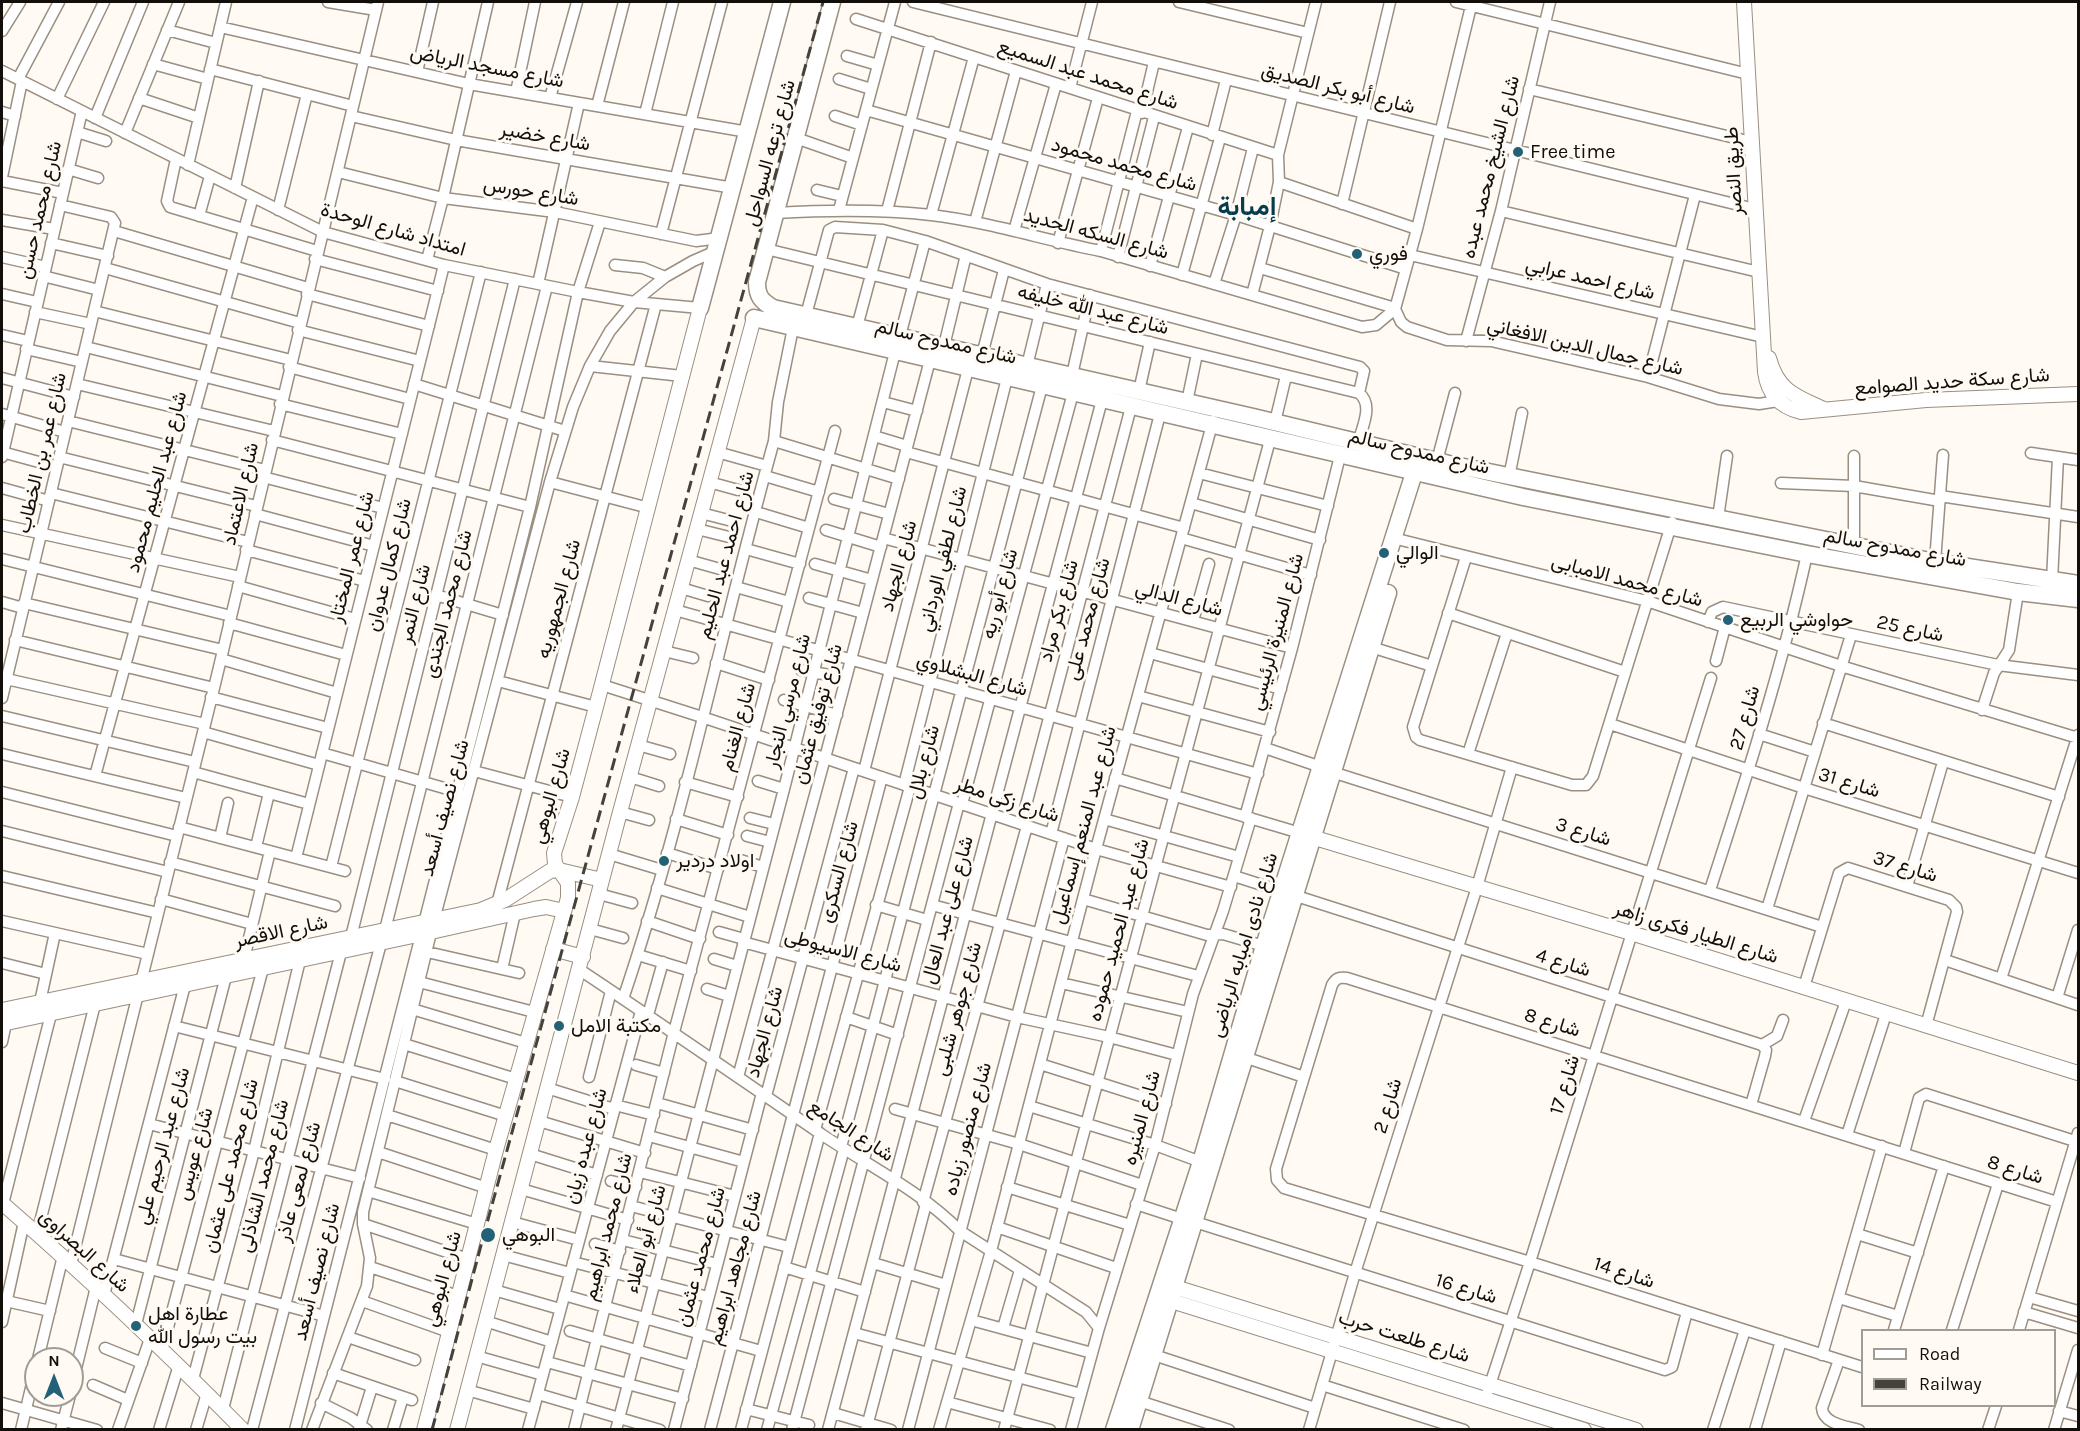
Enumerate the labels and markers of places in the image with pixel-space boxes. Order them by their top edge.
place label: Free time [1530,140,1615,164]
marker: Free time [1511,145,1525,159]
place label: فوري [1369,242,1408,266]
marker: فوري [1350,247,1364,261]
place label: الوالي [1396,541,1439,565]
marker: الوالي [1377,546,1391,560]
place label: حواوشي الربيع [1740,608,1853,632]
marker: حواوشي الربيع [1721,613,1735,627]
place label: اولاد دردير [676,849,754,873]
marker: اولاد دردير [657,854,671,868]
place label: مكتبة الامل [571,1014,661,1038]
marker: مكتبة الامل [552,1019,566,1033]
place label: البوهي [502,1223,555,1247]
marker: البوهي [479,1226,497,1244]
place label: عطارة اهل بيت رسول الله [148,1302,257,1349]
marker: عطارة اهل بيت رسول الله [129,1319,143,1333]

